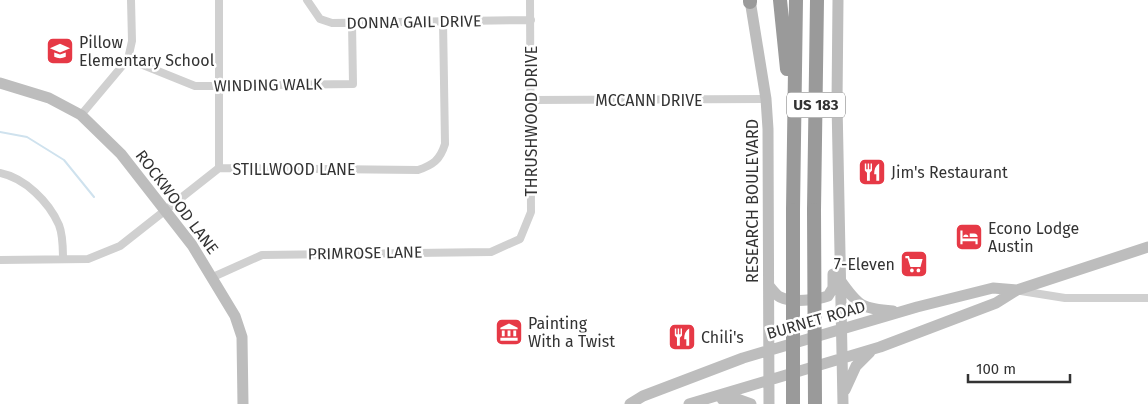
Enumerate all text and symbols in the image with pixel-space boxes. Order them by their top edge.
street label: DONNA GAIL DRIVE [346,11,482,33]
place label: Pillow Elementary School [79,33,215,70]
school or university icon: Pillow Elementary School [45,36,75,66]
street label: THRUSHWOOD DRIVE [522,46,541,196]
street label: WINDING WALK [213,75,323,95]
street label: MCCANN DRIVE [595,91,703,110]
road number: US 183 [787,92,845,118]
street label: RESEARCH BOULEVARD [743,119,762,283]
street label: ROCKWOOD LANE [132,146,222,258]
restaurant icon: Jim's Restaurant [857,157,887,187]
street label: STILLWOOD LANE [232,160,356,179]
place label: Jim's Restaurant [891,163,1008,182]
place label: Econo Lodge Austin [988,219,1079,256]
hotel icon: Econo Lodge Austin [954,222,984,252]
street label: PRIMROSE LANE [307,242,423,264]
supermarket icon: 7-Eleven [899,249,929,279]
place label: 7-Eleven [834,255,895,274]
street label: BURNET ROAD [764,297,868,343]
place label: Painting With a Twist [528,314,615,351]
museum icon: Painting With a Twist [494,317,524,347]
restaurant icon: Chili's [667,322,697,352]
place label: Chili's [701,328,744,347]
scale bar [968,352,1070,384]
text: 100 m [976,360,1016,378]

